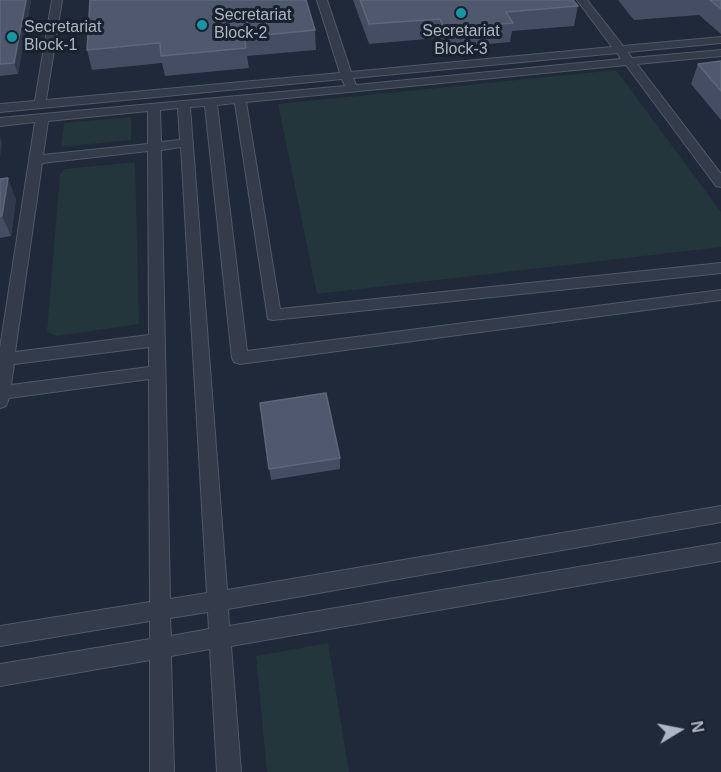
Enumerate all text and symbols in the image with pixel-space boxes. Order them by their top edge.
place label: Secretariat Block-2 [214,6,291,44]
marker: Secretariat Block-3 [454,6,468,20]
place label: Secretariat Block-1 [24,18,101,56]
marker: Secretariat Block-2 [195,18,209,32]
place label: Secretariat Block-3 [422,22,500,60]
marker: Secretariat Block-1 [5,30,19,44]
north arrow [649,700,709,760]
text: N [688,720,707,734]

